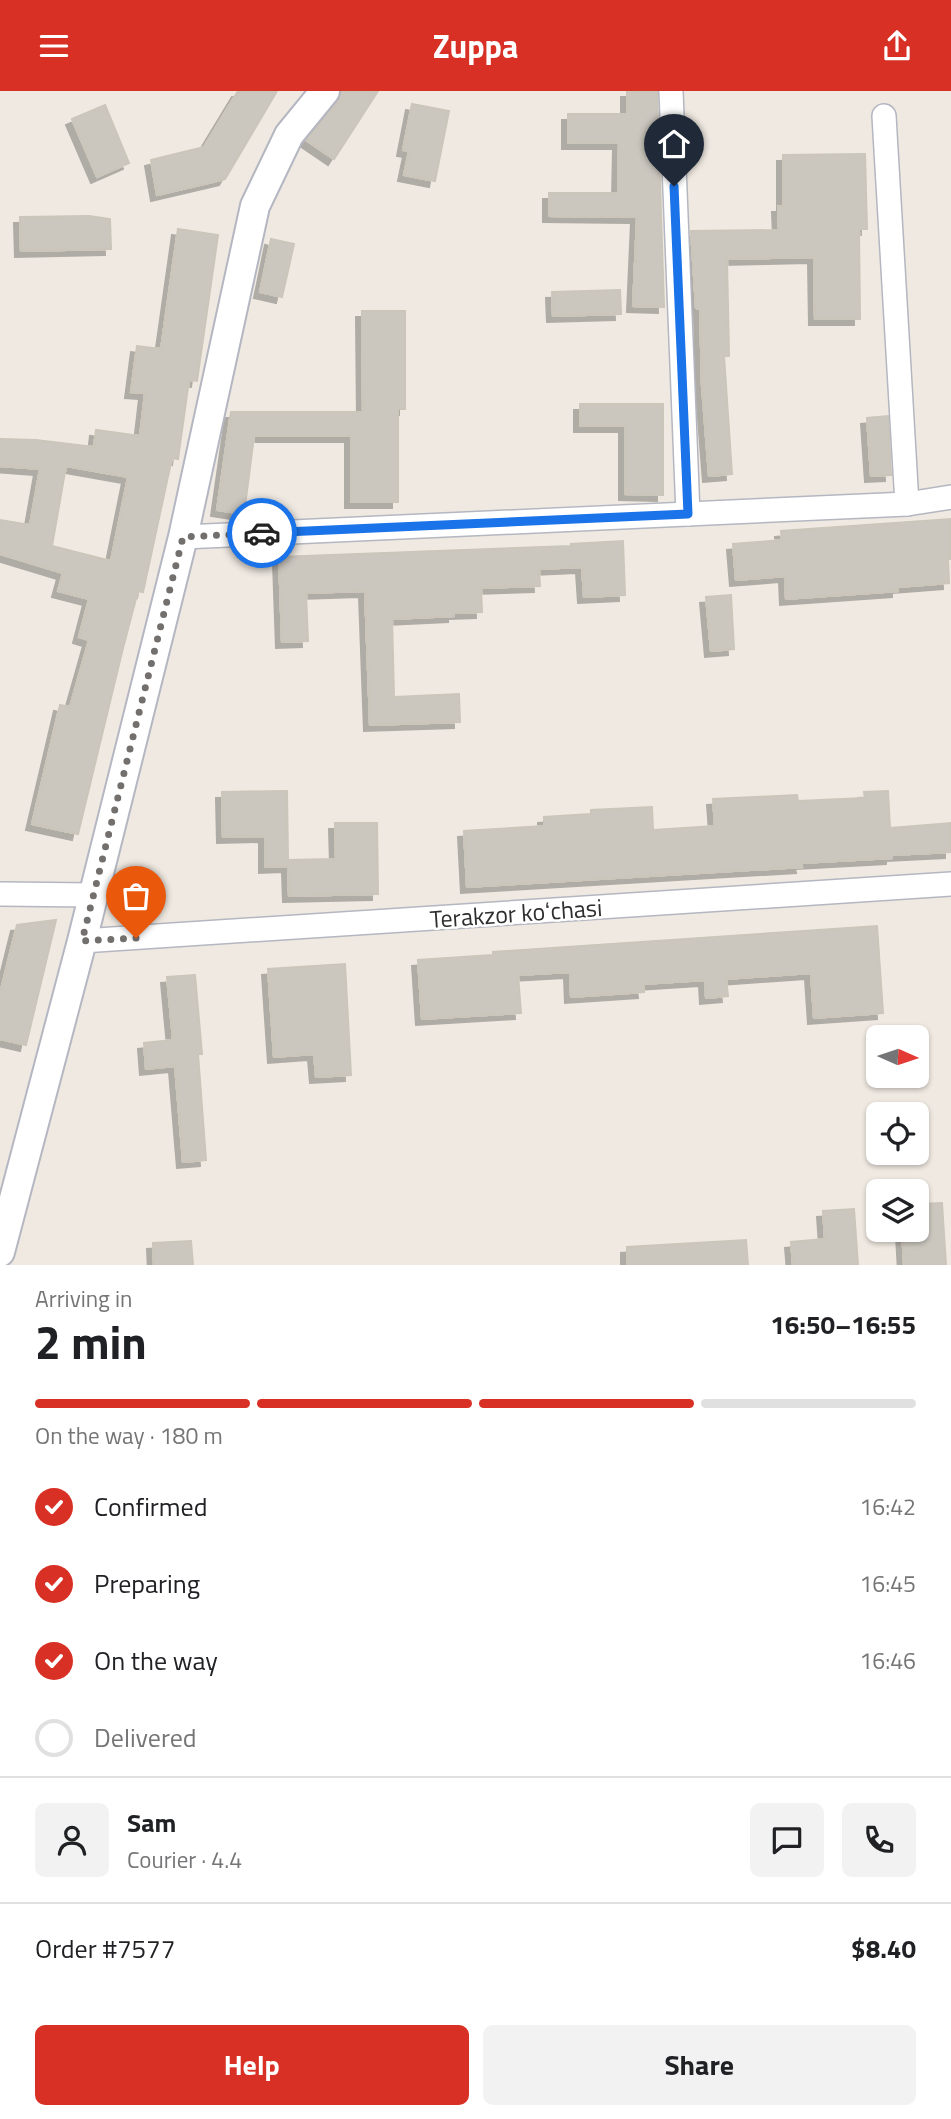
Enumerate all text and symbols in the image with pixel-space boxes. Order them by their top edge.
text: Zuppa [433,22,518,70]
icon: menu [35,27,73,65]
icon: share [878,27,916,65]
pin [644,114,704,186]
icon: home [655,125,693,163]
courier [227,498,297,568]
icon: car [243,514,281,552]
pin [106,866,166,938]
icon: bag [117,877,155,915]
street label: Terakzor koʻchasi [429,889,603,937]
north arrow [866,1025,929,1089]
map controls [866,1025,929,1242]
button: locate [866,1102,929,1165]
button: layers [866,1179,929,1242]
text: Arriving in [35,1281,132,1316]
text: 16:50–16:55 [770,1305,916,1344]
text: 2 min [35,1307,147,1377]
text: On the way · 180 m [35,1418,223,1453]
text: Confirmed [94,1487,208,1526]
icon: check [35,1488,73,1526]
text: 16:42 [859,1489,916,1524]
text: Preparing [94,1564,200,1603]
icon: check [35,1565,73,1603]
text: 16:45 [859,1566,916,1601]
text: On the way [94,1641,218,1680]
icon: check [35,1642,73,1680]
text: 16:46 [859,1643,916,1678]
text: Delivered [94,1718,197,1757]
button: person [35,1803,109,1877]
text: Sam [127,1803,176,1842]
button: chat [750,1803,824,1877]
button: phone [842,1803,916,1877]
text: Courier · 4.4 [127,1842,242,1877]
text: Order #7577 [35,1929,175,1968]
text: $8.40 [851,1929,916,1968]
button: Help [35,2025,469,2105]
button: Share [483,2025,916,2105]

